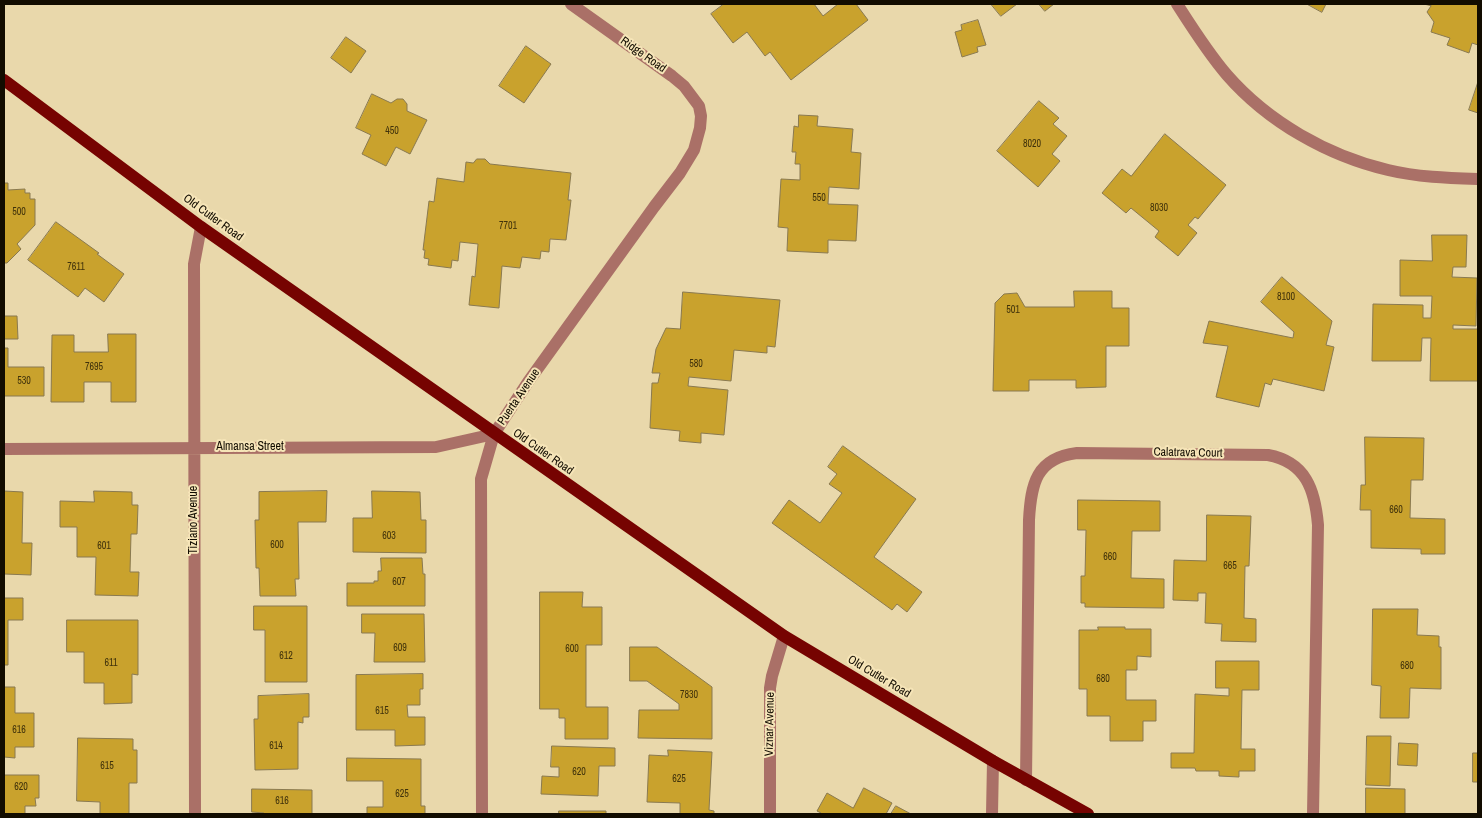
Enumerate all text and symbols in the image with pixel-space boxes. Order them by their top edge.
street label: Ridge Road [617,34,669,76]
house number: 450 [385,125,399,137]
house number: 8020 [1023,138,1041,150]
street label: Old Cutler Road [180,191,246,245]
house number: 550 [812,192,826,204]
house number: 8030 [1150,202,1168,214]
house number: 500 [12,206,26,218]
house number: 7701 [499,220,517,232]
house number: 7611 [67,261,85,273]
house number: 8100 [1277,291,1295,303]
house number: 501 [1006,304,1020,316]
house number: 580 [689,358,703,370]
house number: 7695 [85,361,103,373]
street label: Puerta Avenue [495,366,543,428]
house number: 530 [17,375,31,387]
street label: Old Cutler Road [510,426,576,478]
street label: Almansa Street [216,440,284,454]
street label: Calatrava Court [1153,445,1223,461]
street label: Tiziano Avenue [187,486,201,554]
house number: 660 [1389,504,1403,516]
house number: 603 [382,530,396,542]
house number: 600 [270,539,284,551]
house number: 601 [97,540,111,552]
house number: 660 [1103,551,1117,563]
house number: 665 [1223,560,1237,572]
house number: 607 [392,576,406,588]
house number: 609 [393,642,407,654]
house number: 600 [565,643,579,655]
house number: 612 [279,650,293,662]
street label: Old Cutler Road [845,653,913,701]
house number: 611 [104,657,118,669]
house number: 680 [1400,660,1414,672]
house number: 680 [1096,673,1110,685]
house number: 7830 [680,689,698,701]
street label: Viznar Avenue [762,692,778,756]
house number: 615 [375,705,389,717]
house number: 616 [12,724,26,736]
house number: 614 [269,740,283,752]
house number: 615 [100,760,114,772]
house number: 620 [572,766,586,778]
house number: 625 [672,773,686,785]
house number: 620 [14,781,28,793]
house number: 625 [395,788,409,800]
house number: 616 [275,795,289,807]

